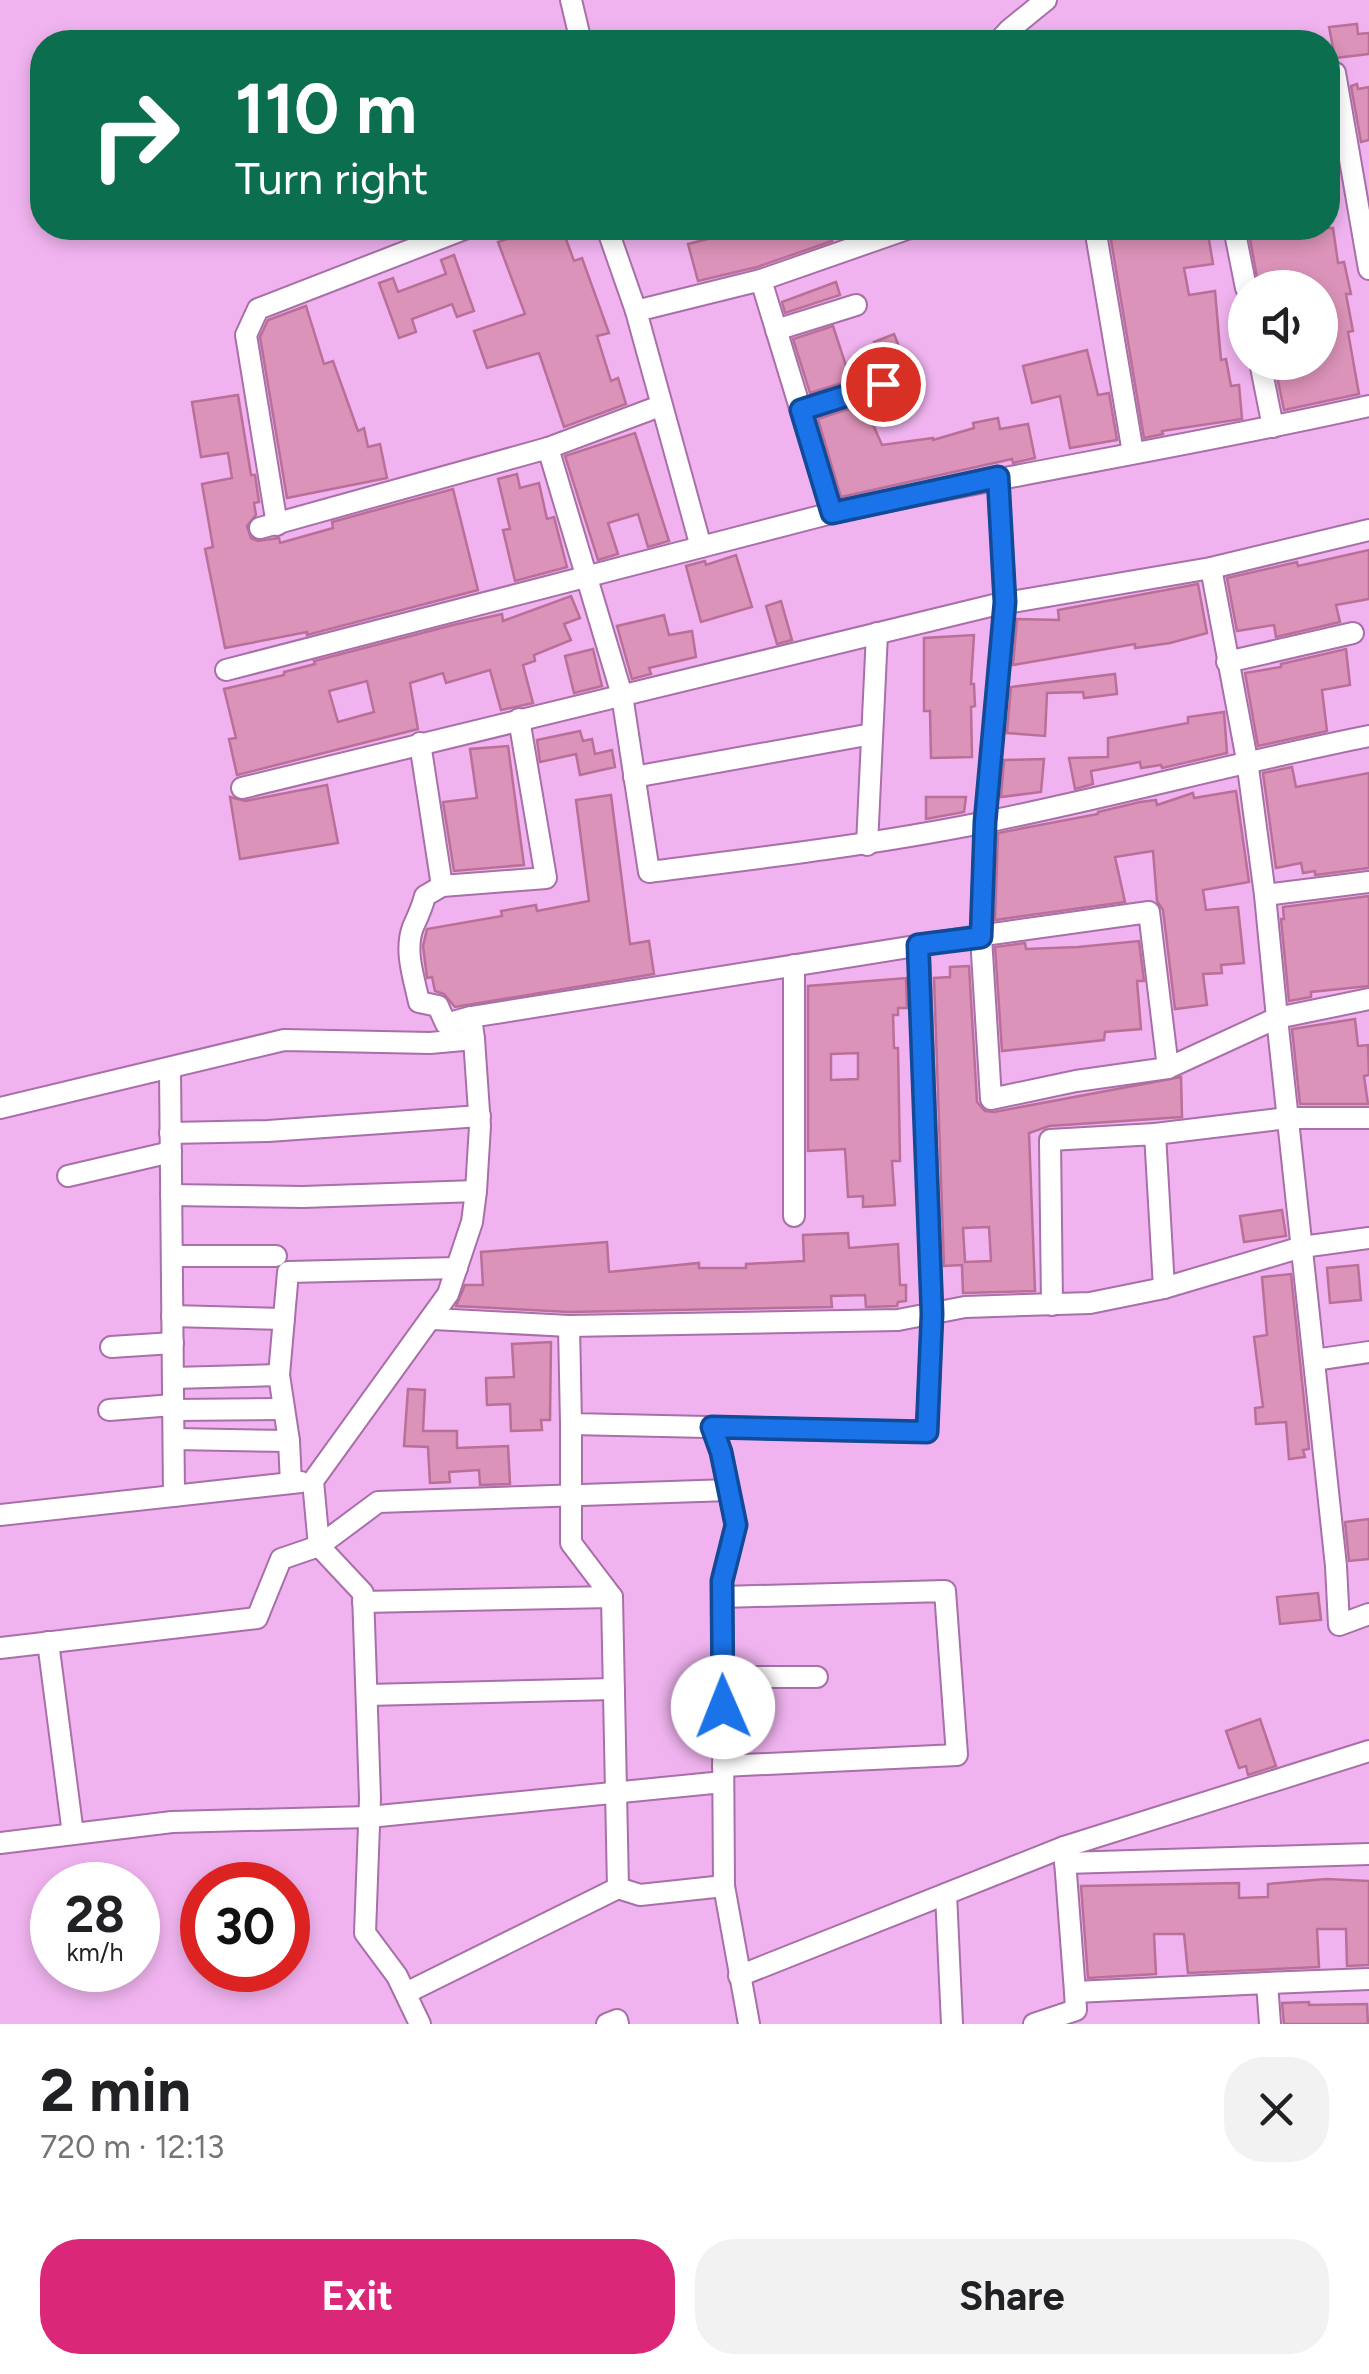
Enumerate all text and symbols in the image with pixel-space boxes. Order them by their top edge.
text: 110 m [235,66,417,151]
icon: right [70,70,200,200]
text: Turn right [235,151,428,205]
map controls [1228,270,1338,380]
button: sound [1228,270,1338,380]
pin [841,342,926,427]
icon: arrive [856,357,911,412]
position arrow [671,1655,775,1759]
speed limit sign: 30 [180,1862,310,1992]
text: 28 [65,1884,125,1945]
text: km/h [66,1937,124,1967]
text: 2 min [40,2054,191,2126]
button: close [1224,2057,1329,2162]
text: 720 m · 12:13 [40,2128,224,2166]
button: Exit [40,2239,675,2354]
button: Share [695,2239,1329,2354]

